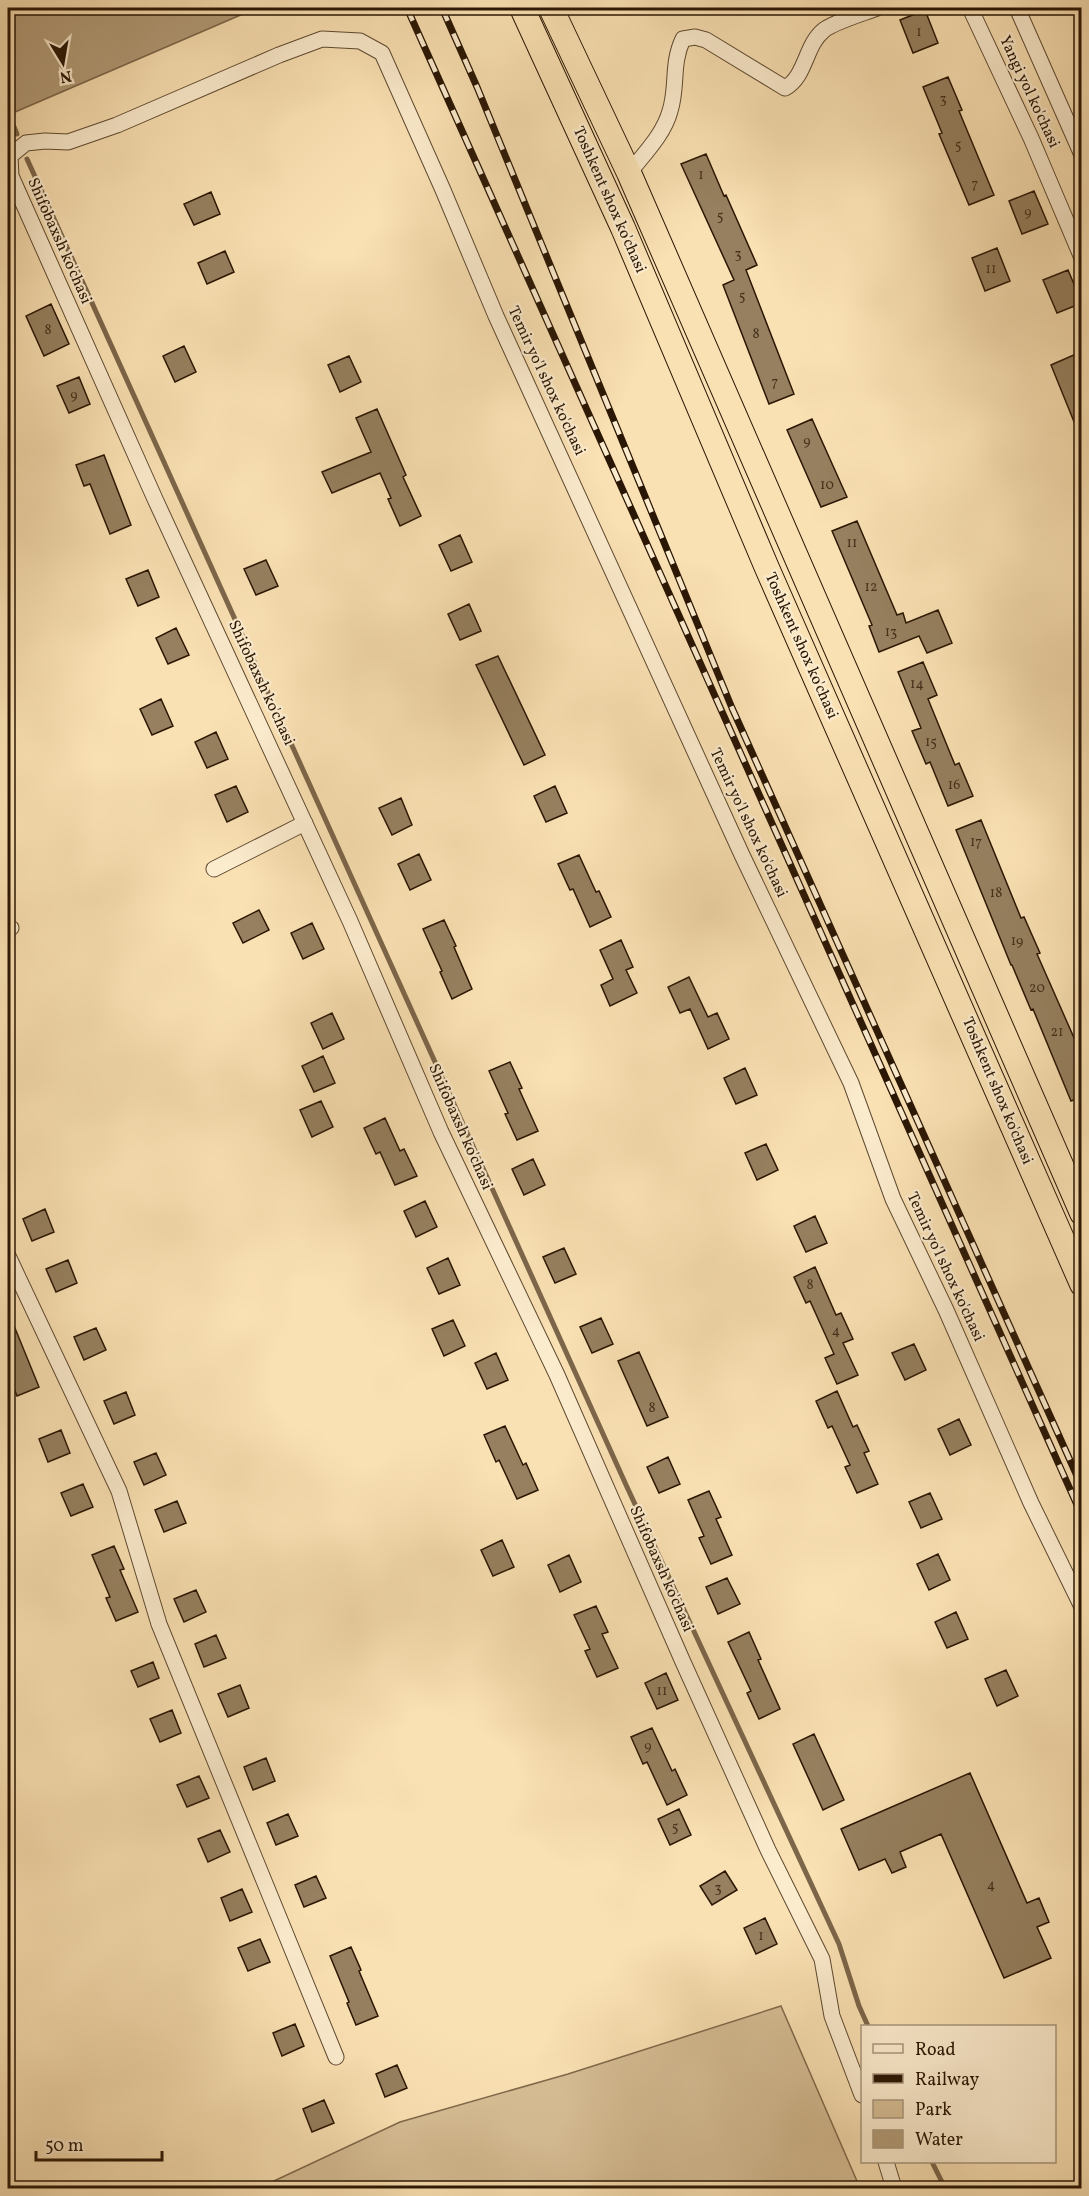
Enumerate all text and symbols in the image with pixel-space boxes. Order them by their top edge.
house number: 1 [916,23,922,42]
street label: Yangi yol ko'chasi [993,32,1065,152]
north arrow [33,33,93,93]
text: N [57,64,73,88]
house number: 3 [939,90,947,109]
street label: Toshkent shox ko'chasi [567,123,651,277]
house number: 5 [955,136,961,155]
house number: 1 [698,166,704,185]
street label: Shifobaxsh ko'chasi [21,174,97,308]
house number: 7 [972,175,979,194]
house number: 9 [1024,203,1032,222]
house number: 5 [717,207,723,226]
house number: 3 [734,245,742,264]
house number: 11 [986,260,996,279]
house number: 5 [739,287,745,306]
street label: Temir yo'l shox ko'chasi [502,303,590,459]
house number: 8 [44,321,52,340]
house number: 8 [752,325,760,344]
house number: 7 [772,373,779,392]
house number: 9 [70,386,78,405]
house number: 9 [803,432,811,451]
house number: 10 [820,476,834,495]
house number: 11 [847,534,857,553]
street label: Toshkent shox ko'chasi [759,569,843,723]
house number: 12 [865,578,877,597]
street label: Shifobaxsh ko'chasi [222,617,300,749]
house number: 13 [885,623,897,642]
house number: 14 [910,675,924,694]
house number: 15 [925,733,937,752]
street label: Temir yo'l shox ko'chasi [704,745,792,901]
house number: 16 [948,776,960,795]
house number: 17 [970,833,982,852]
house number: 18 [990,884,1002,903]
house number: 19 [1011,932,1023,951]
house number: 20 [1029,979,1045,998]
street label: Toshkent shox ko'chasi [956,1014,1038,1168]
house number: 21 [1051,1023,1063,1042]
street label: Shifobaxsh ko'chasi [422,1060,498,1194]
street label: Temir yo'l shox ko'chasi [901,1189,989,1345]
house number: 8 [806,1276,814,1295]
house number: 4 [832,1322,840,1341]
house number: 8 [648,1399,656,1418]
street label: Shifobaxsh ko'chasi [623,1502,699,1636]
house number: 11 [657,1682,667,1701]
house number: 9 [644,1737,652,1756]
house number: 5 [672,1818,678,1837]
house number: 4 [987,1876,995,1895]
house number: 3 [714,1879,722,1898]
house number: 1 [758,1927,764,1946]
legend [861,2025,1056,2163]
text: Road [915,2038,956,2063]
text: Railway [915,2068,979,2093]
text: Park [915,2098,952,2123]
scale bar [36,2124,162,2162]
text: Water [915,2128,963,2153]
text: 50 m [45,2134,84,2159]

